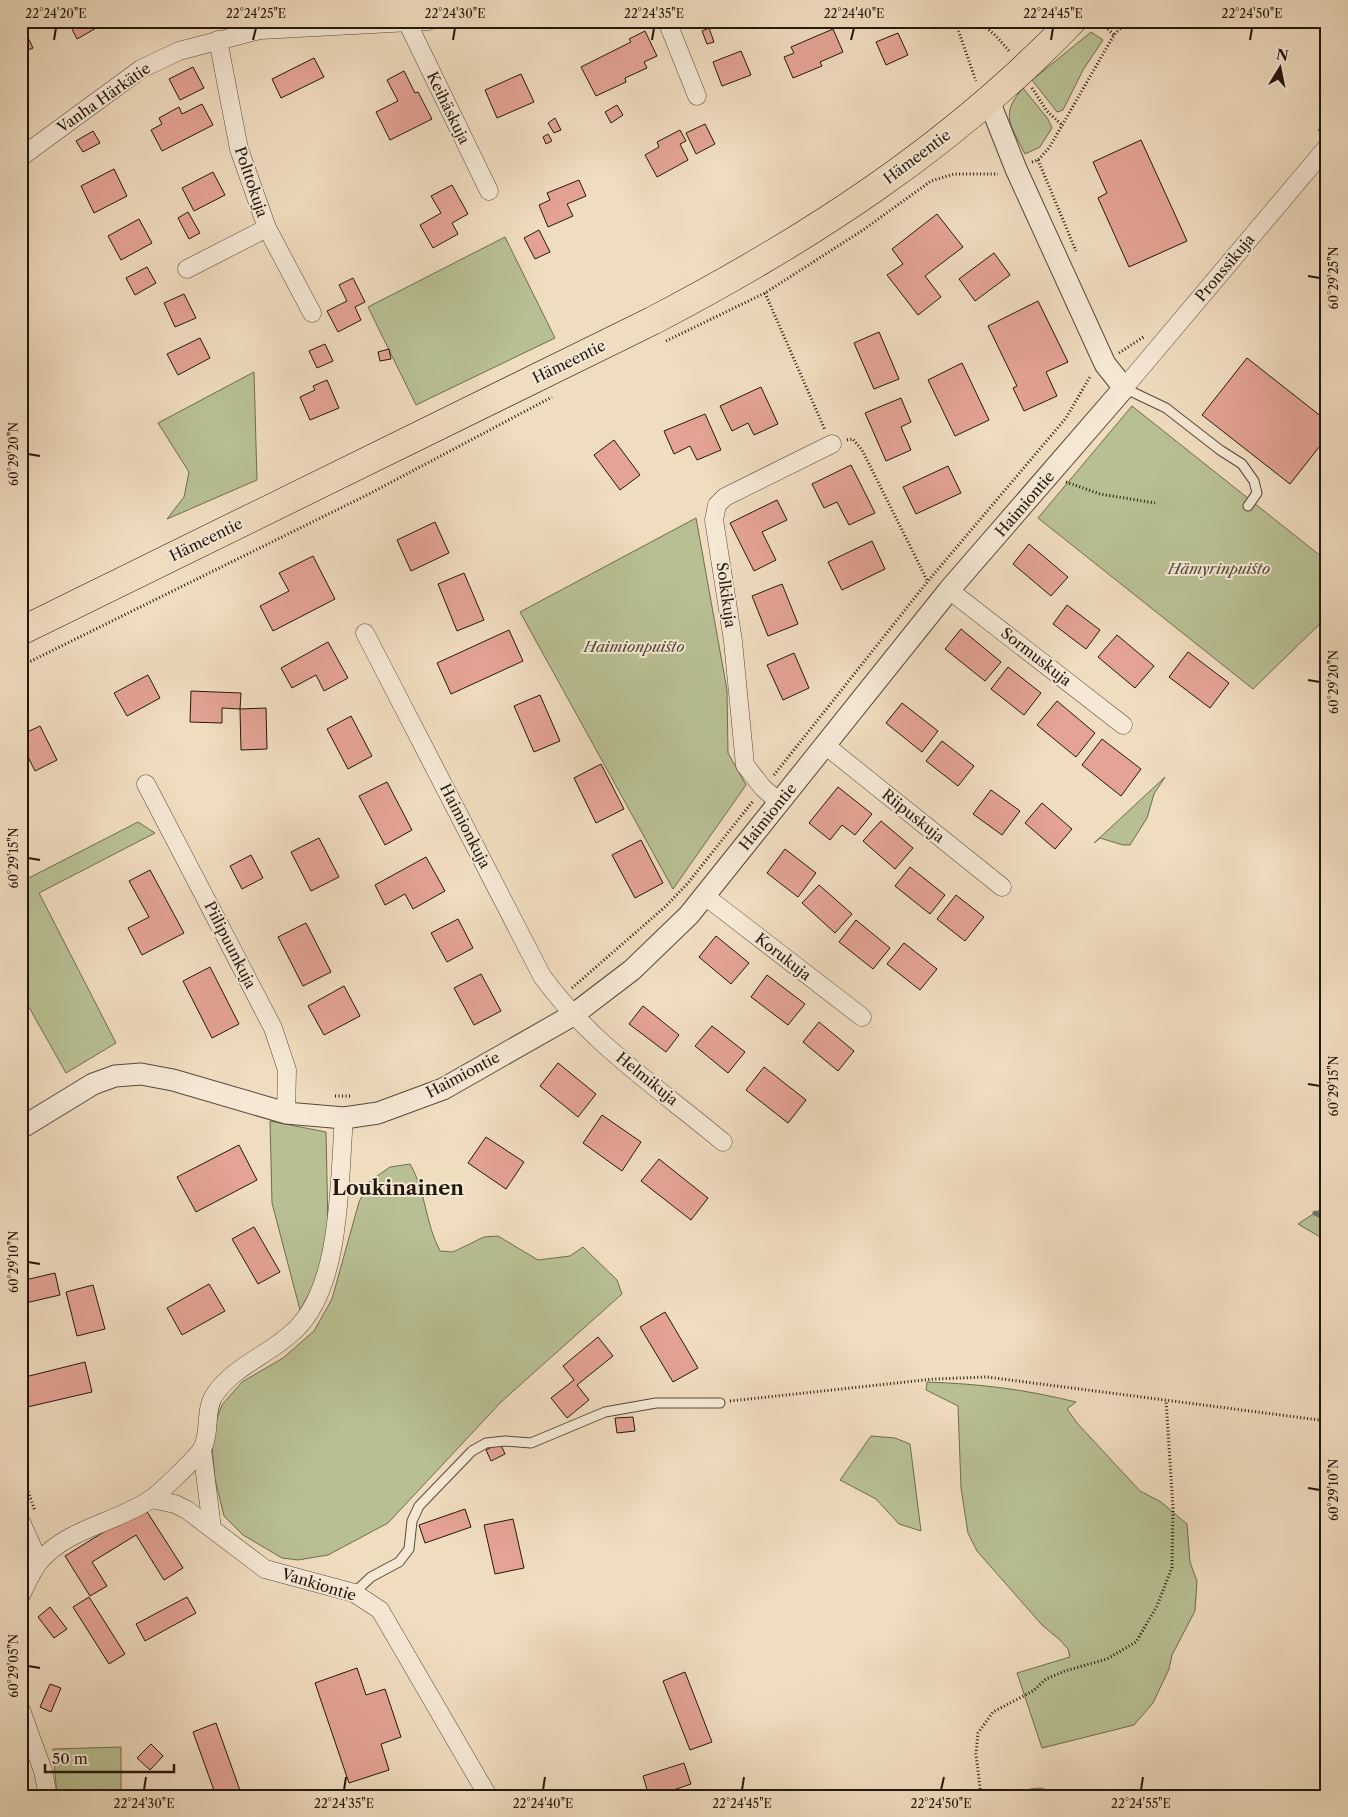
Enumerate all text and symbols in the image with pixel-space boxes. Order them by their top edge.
text: 22°24'20"E [25,6,87,21]
text: 22°24'25"E [226,6,286,21]
text: 22°24'30"E [424,6,486,21]
text: 22°24'35"E [624,6,684,21]
text: 22°24'40"E [824,6,884,21]
text: 22°24'45"E [1023,6,1083,21]
text: 22°24'50"E [1222,6,1282,21]
north arrow [1256,42,1306,92]
text: N [1275,45,1290,65]
street label: Vanha Härkätie [53,58,154,137]
street label: Keihäskuja [423,68,474,147]
street label: Hämeentie [879,125,954,188]
street label: Polttokuja [231,144,272,220]
street label: Pronssikuja [1191,230,1258,305]
text: 60°29'25"N [1326,246,1341,309]
street label: Hämeentie [529,336,608,387]
text: 60°29'20"N [6,422,21,486]
street label: Haimiontie [991,467,1058,540]
street label: Hämeentie [166,514,245,565]
park label: Hämyrinpuisto [1167,559,1270,578]
street label: Solkikuja [712,561,741,629]
street label: Sormuskuja [997,623,1075,690]
park label: Haimionpuisto [582,637,685,656]
text: 60°29'20"N [1326,650,1341,714]
street label: Haimiontie [735,779,800,854]
street label: Haimionkuja [436,780,495,871]
street label: Riipuskuja [878,785,949,847]
text: 60°29'15"N [6,827,21,889]
street label: Piilipuunkuja [200,898,261,992]
street label: Korukuja [751,929,815,984]
street label: Haimiontie [423,1047,503,1102]
street label: Helmikuja [613,1048,682,1109]
text: 60°29'15"N [1326,1055,1341,1117]
district label: Loukinainen [332,1176,464,1200]
text: 60°29'10"N [6,1231,21,1293]
text: 60°29'10"N [1326,1459,1341,1521]
street label: Vankiontie [279,1564,359,1605]
text: 60°29'05"N [6,1634,21,1698]
scale bar [45,1742,174,1774]
text: 50 m [52,1749,88,1768]
text: 22°24'30"E [113,1796,175,1811]
text: 22°24'35"E [314,1796,374,1811]
text: 22°24'40"E [513,1796,573,1811]
text: 22°24'45"E [712,1796,772,1811]
text: 22°24'50"E [911,1796,971,1811]
text: 22°24'55"E [1111,1796,1171,1811]

